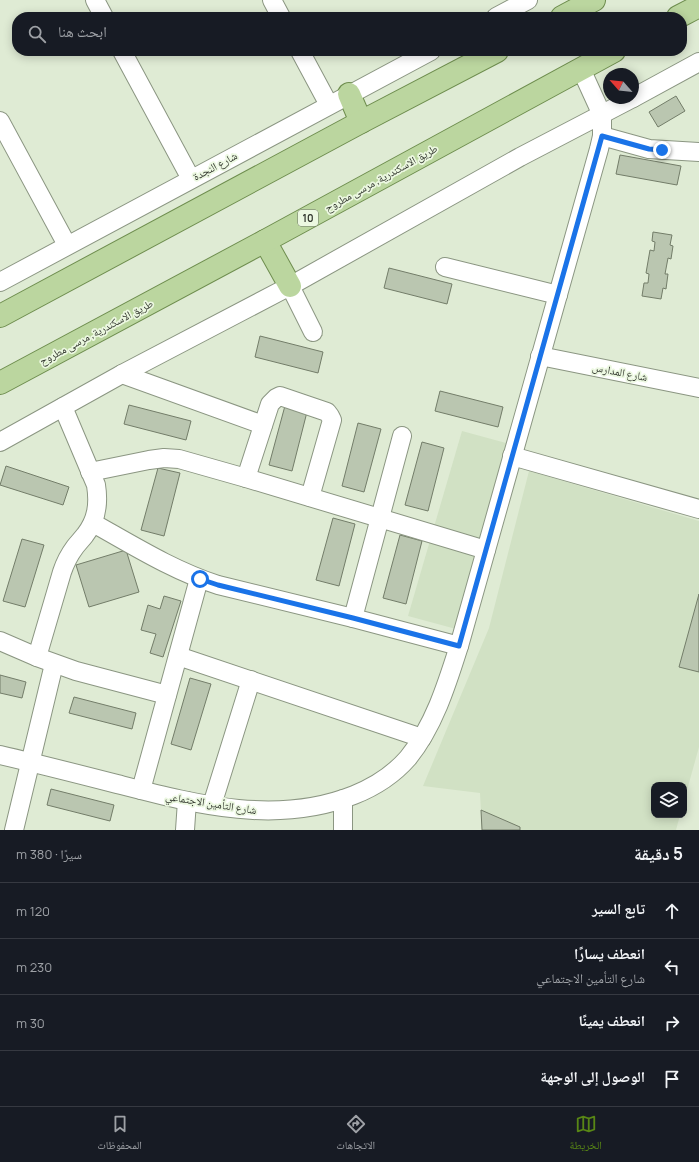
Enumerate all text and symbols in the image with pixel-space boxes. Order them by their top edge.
search box [12,12,687,56]
text: ابحث هنا [58,21,107,42]
icon: search [26,23,48,45]
north arrow [603,68,639,104]
street label: طريق الاسكندرية, مرسى مطروح [322,140,440,215]
route end [653,141,671,159]
street label: شارع النجدة [190,148,240,184]
road number: 10 [298,210,318,226]
street label: طريق الاسكندرية, مرسى مطروح [36,295,155,368]
street label: شارع المدارس [591,359,649,384]
route start [191,570,209,588]
map controls [651,782,687,818]
button: layers [651,782,687,818]
street label: شارع التأمين الاجتماعي [164,788,258,819]
text: 5 دقيقة [634,842,683,865]
text: سيرًا · 380 m [16,845,82,863]
text: تابع السير [592,898,645,919]
icon: ahead [661,900,683,922]
text: 120 m [16,902,50,920]
text: انعطف يسارًا [574,943,645,964]
icon: left [661,956,683,978]
text: 230 m [16,958,52,976]
text: شارع التأمين الاجتماعي [536,969,645,987]
text: انعطف يمينًا [578,1010,645,1031]
icon: right [661,1012,683,1034]
text: 30 m [16,1014,45,1032]
text: الوصول إلى الوجهة [540,1066,645,1087]
icon: arrive [661,1068,683,1090]
tab: المحفوظات [97,1113,142,1156]
tab: الاتجاهات [336,1113,375,1156]
tab: الخريطة [569,1113,602,1156]

